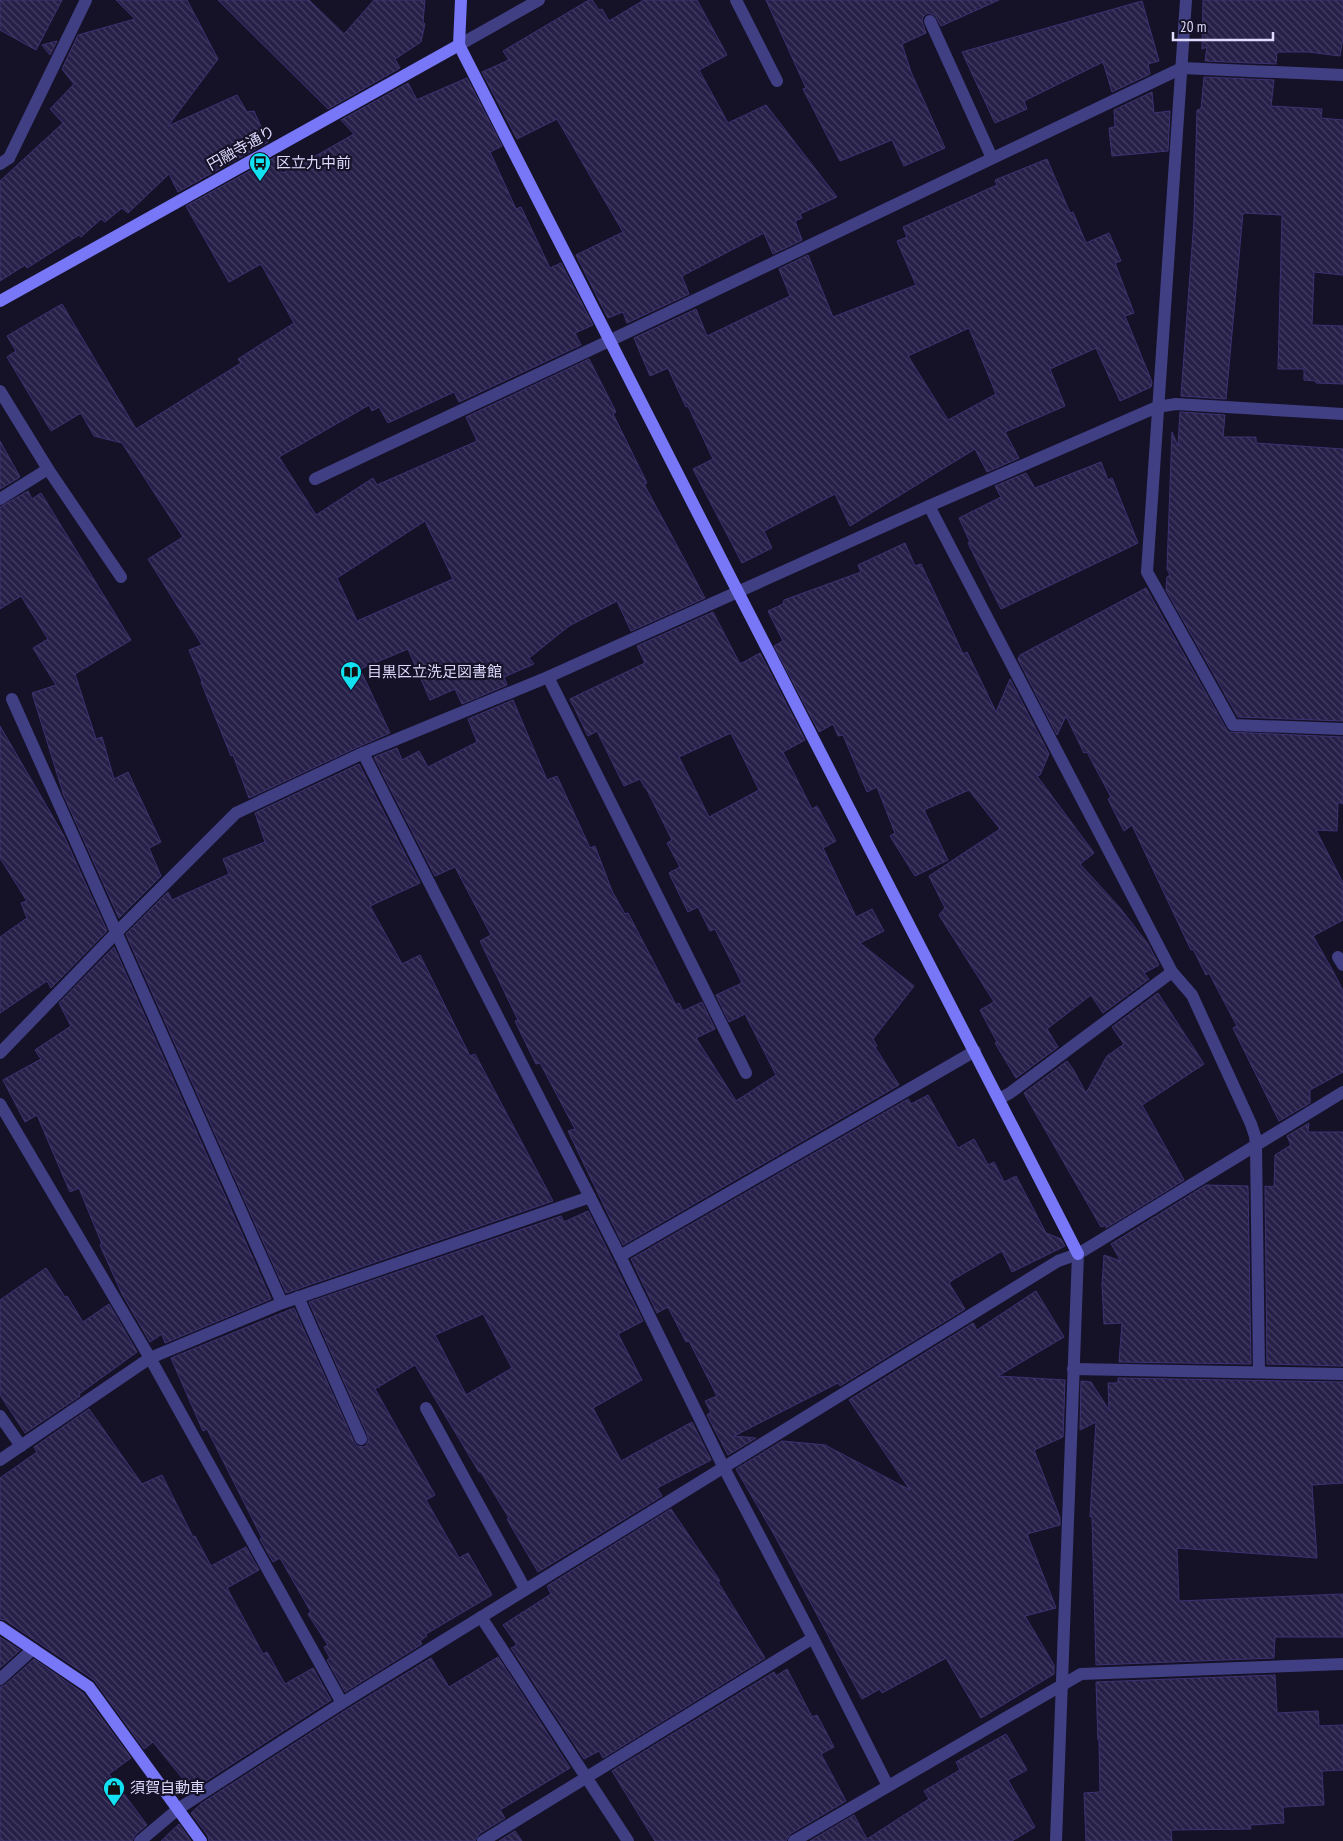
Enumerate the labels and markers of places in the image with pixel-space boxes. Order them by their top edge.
bus stop icon: 区立九中前 [248,151,272,182]
place label: 区立九中前 [276,153,351,172]
library icon: 目黒区立洗足図書館 [339,660,363,691]
place label: 目黒区立洗足図書館 [367,662,502,681]
shop icon: 須賀自動車 [102,1776,126,1807]
place label: 須賀自動車 [130,1778,205,1797]

